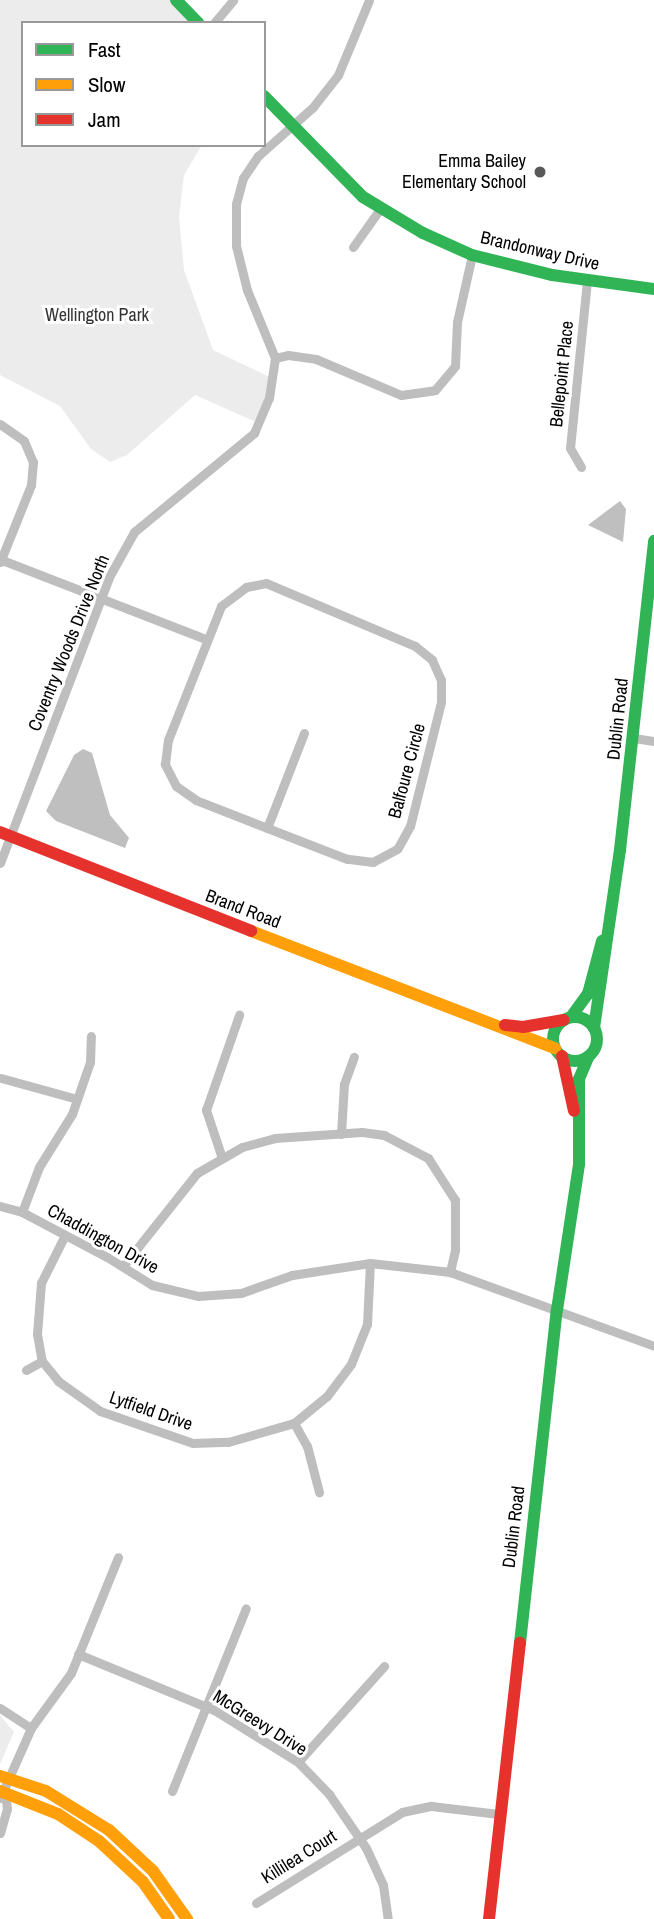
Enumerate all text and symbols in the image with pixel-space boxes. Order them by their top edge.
legend [21,21,266,147]
text: Fast [88,35,121,64]
text: Slow [88,70,125,99]
text: Jam [88,105,121,134]
place label: Emma Bailey Elementary School [402,151,526,194]
marker: Emma Bailey Elementary School [532,164,548,180]
street label: Brandonway Drive [478,227,602,275]
park label: Wellington Park [45,304,149,326]
street label: Bellepoint Place [546,320,578,428]
street label: Coventry Woods Drive North [24,552,114,734]
street label: Dublin Road [603,677,633,761]
street label: Balfoure Circle [384,721,430,821]
street label: Brand Road [202,885,284,933]
street label: Chaddington Drive [44,1200,162,1278]
street label: Lytfield Drive [107,1387,195,1435]
street label: Dublin Road [498,1485,530,1569]
street label: McGreevy Drive [209,1686,311,1760]
street label: Killilea Court [257,1825,341,1889]

